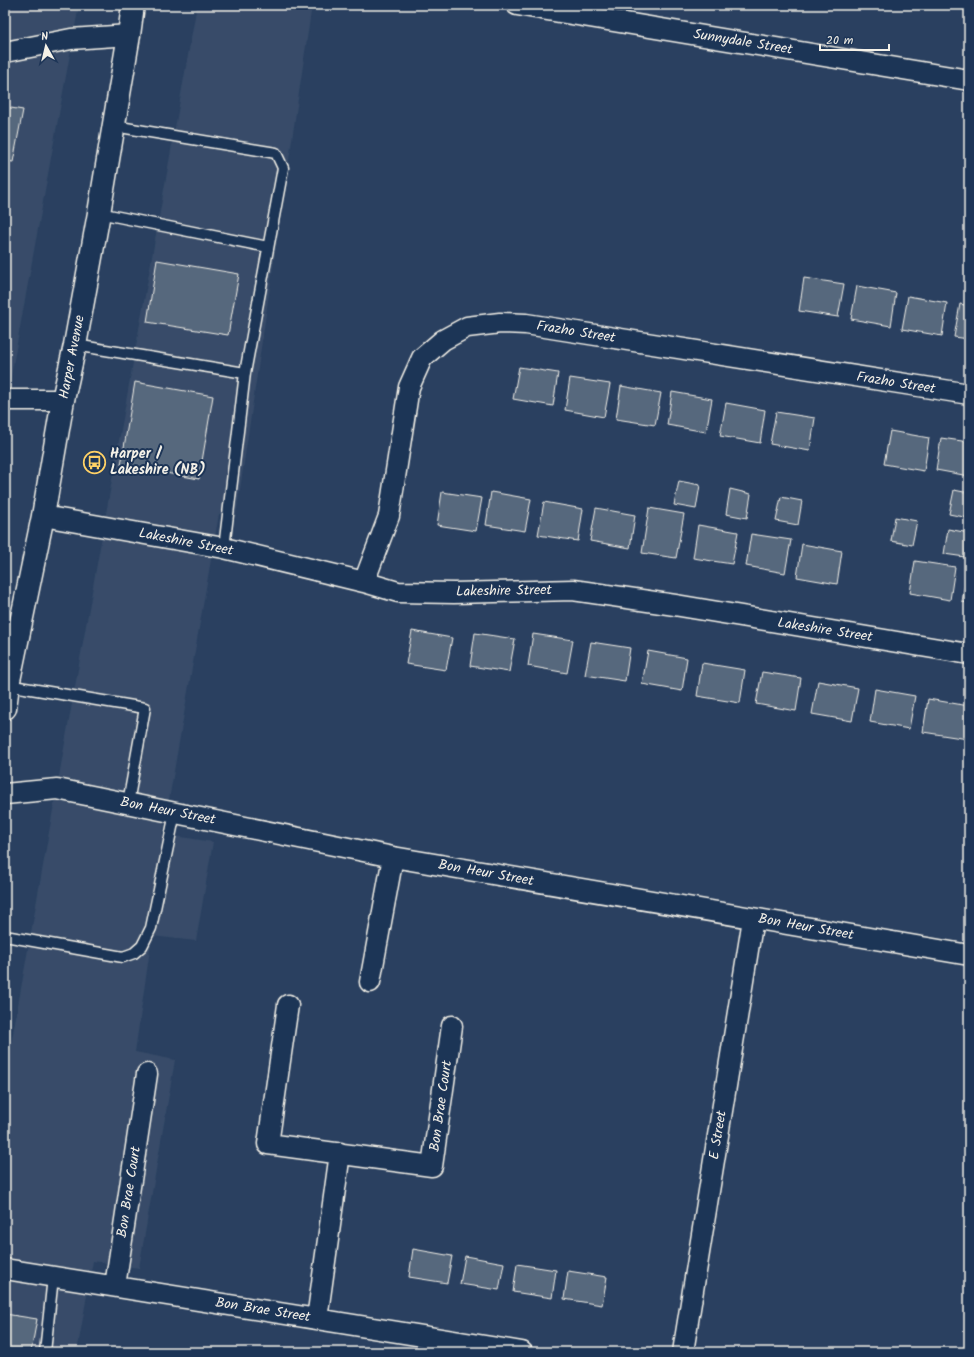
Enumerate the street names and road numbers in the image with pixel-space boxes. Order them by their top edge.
street label: Sunnydale Street [692,23,795,61]
street label: Harper Avenue [53,312,91,401]
street label: Frazho Street [535,315,618,349]
street label: Frazho Street [855,366,938,400]
street label: Lakeshire Street [137,522,236,562]
street label: Lakeshire Street [456,579,553,603]
street label: Lakeshire Street [776,612,875,648]
street label: Bon Heur Street [119,791,218,831]
street label: Bon Heur Street [437,854,536,892]
street label: Bon Heur Street [757,908,856,946]
street label: Bon Brae Court [424,1058,458,1153]
street label: E Street [703,1108,733,1161]
street label: Bon Brae Court [111,1144,147,1239]
street label: Bon Brae Street [214,1292,313,1328]

